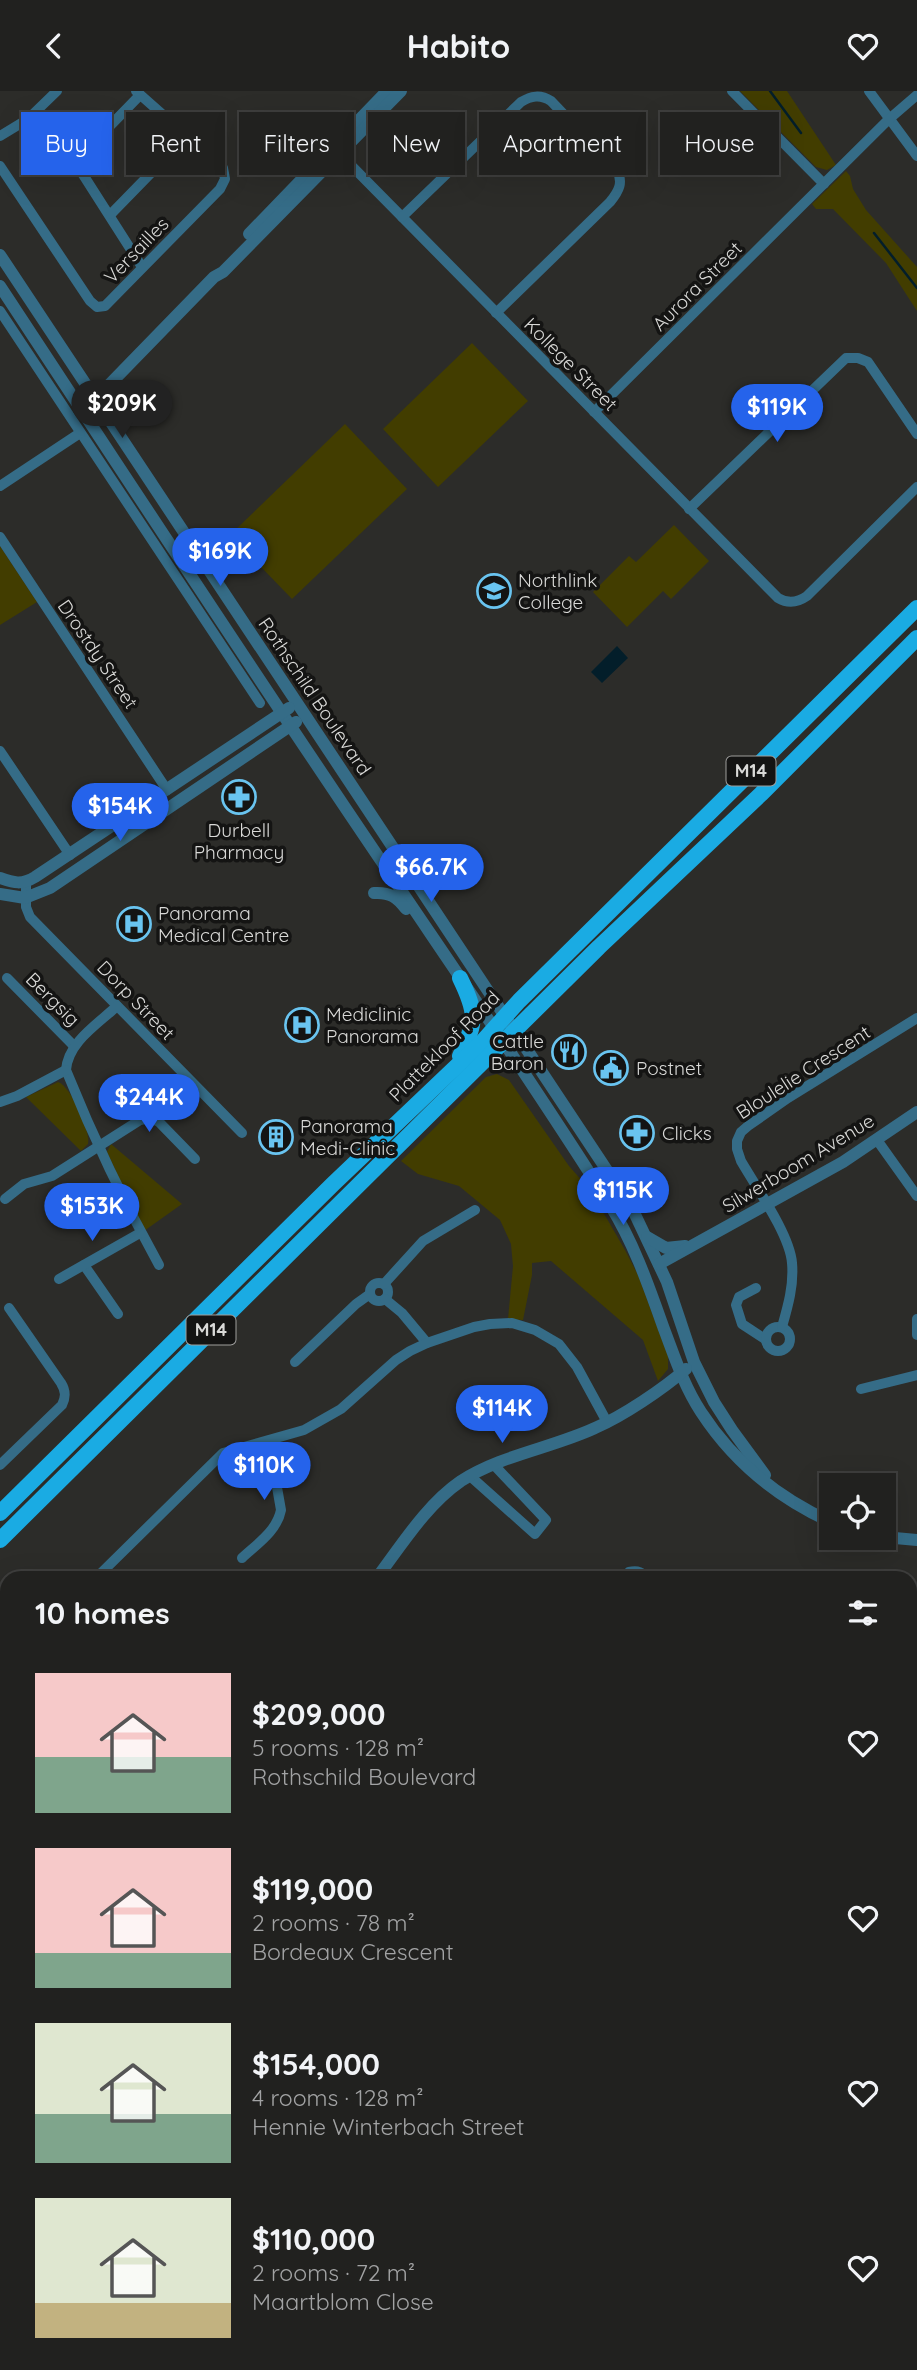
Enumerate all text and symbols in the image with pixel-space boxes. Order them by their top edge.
text: Habito [407,26,510,66]
icon: back [35,27,73,65]
icon: heart [844,27,882,65]
chip: Buy [21,112,112,175]
chip: Rent [126,112,225,175]
chip: Filters [239,112,354,175]
chip: New [368,112,465,175]
chip: Apartment [479,112,646,175]
chip: House [660,112,779,175]
street label: Versailles [99,212,174,288]
street label: Aurora Street [647,236,747,336]
street label: Kollege Street [519,312,623,416]
pin: $209K [73,381,171,440]
pin: $119K [728,385,826,444]
text: $209K [87,388,157,417]
text: $119K [747,392,807,421]
pin: $169K [171,529,269,588]
text: $169K [188,536,252,565]
place label: Northlink College [518,568,597,614]
school or university icon: Northlink College [475,572,513,610]
street label: Drostdy Street [53,595,143,713]
street label: Rothschild Boulevard [253,613,377,779]
road number: M14 [726,757,776,785]
pharmacy icon: Durbell Pharmacy [220,778,258,816]
pin: $154K [71,783,169,843]
text: $154K [88,791,152,820]
place label: Durbell Pharmacy [194,818,284,864]
pin: $66.7K [374,845,488,904]
text: $66.7K [395,852,467,881]
place label: Panorama Medical Centre [158,901,289,947]
hospital icon: Panorama Medical Centre [115,905,153,943]
street label: Dorp Street [92,955,180,1045]
street label: Bergsig [21,967,85,1031]
street label: Plattekloof Road [384,986,504,1106]
place label: Mediclinic Panorama [326,1002,419,1048]
hospital icon: Mediclinic Panorama [283,1006,321,1044]
street label: Bloulelie Crescent [731,1020,875,1124]
place label: Cattle Baron [491,1029,544,1075]
restaurant icon: Cattle Baron [550,1033,588,1071]
public building icon: Postnet [592,1049,630,1087]
place label: Postnet [636,1056,702,1080]
pin: $244K [100,1075,198,1134]
text: $244K [115,1082,183,1111]
street label: Silwerboom Avenue [718,1108,878,1218]
place label: Panorama Medi-Clinic [300,1114,395,1160]
pharmacy icon: Clicks [618,1114,656,1152]
building icon: Panorama Medi-Clinic [257,1118,295,1156]
place label: Clicks [662,1121,712,1145]
pin: $115K [574,1167,672,1227]
text: $115K [593,1175,653,1204]
pin: $153K [43,1183,141,1243]
text: $153K [60,1191,124,1220]
road number: M14 [186,1315,235,1345]
pin: $114K [453,1385,551,1445]
text: $114K [472,1393,532,1422]
pin: $110K [215,1443,313,1502]
text: $110K [234,1450,294,1479]
map controls [819,1473,896,1550]
button: locate [819,1473,896,1550]
text: 10 homes [35,1594,170,1632]
icon: filters [844,1594,882,1632]
text: $209,000 [252,1695,385,1733]
icon: home [91,1701,175,1785]
icon: heart [844,1724,882,1762]
text: 5 rooms · 128 m² [252,1733,424,1762]
text: Rothschild Boulevard [252,1762,476,1791]
text: $119,000 [252,1870,373,1908]
icon: home [91,1876,175,1960]
icon: heart [844,1899,882,1937]
text: 2 rooms · 78 m² [252,1908,415,1937]
text: Bordeaux Crescent [252,1937,454,1966]
text: $154,000 [252,2045,380,2083]
icon: home [91,2051,175,2135]
icon: heart [844,2074,882,2112]
text: 4 rooms · 128 m² [252,2083,424,2112]
text: Hennie Winterbach Street [252,2112,524,2141]
text: $110,000 [252,2220,375,2258]
icon: home [91,2226,175,2310]
icon: heart [844,2249,882,2287]
text: 2 rooms · 72 m² [252,2258,415,2287]
text: Maartblom Close [252,2287,434,2316]

